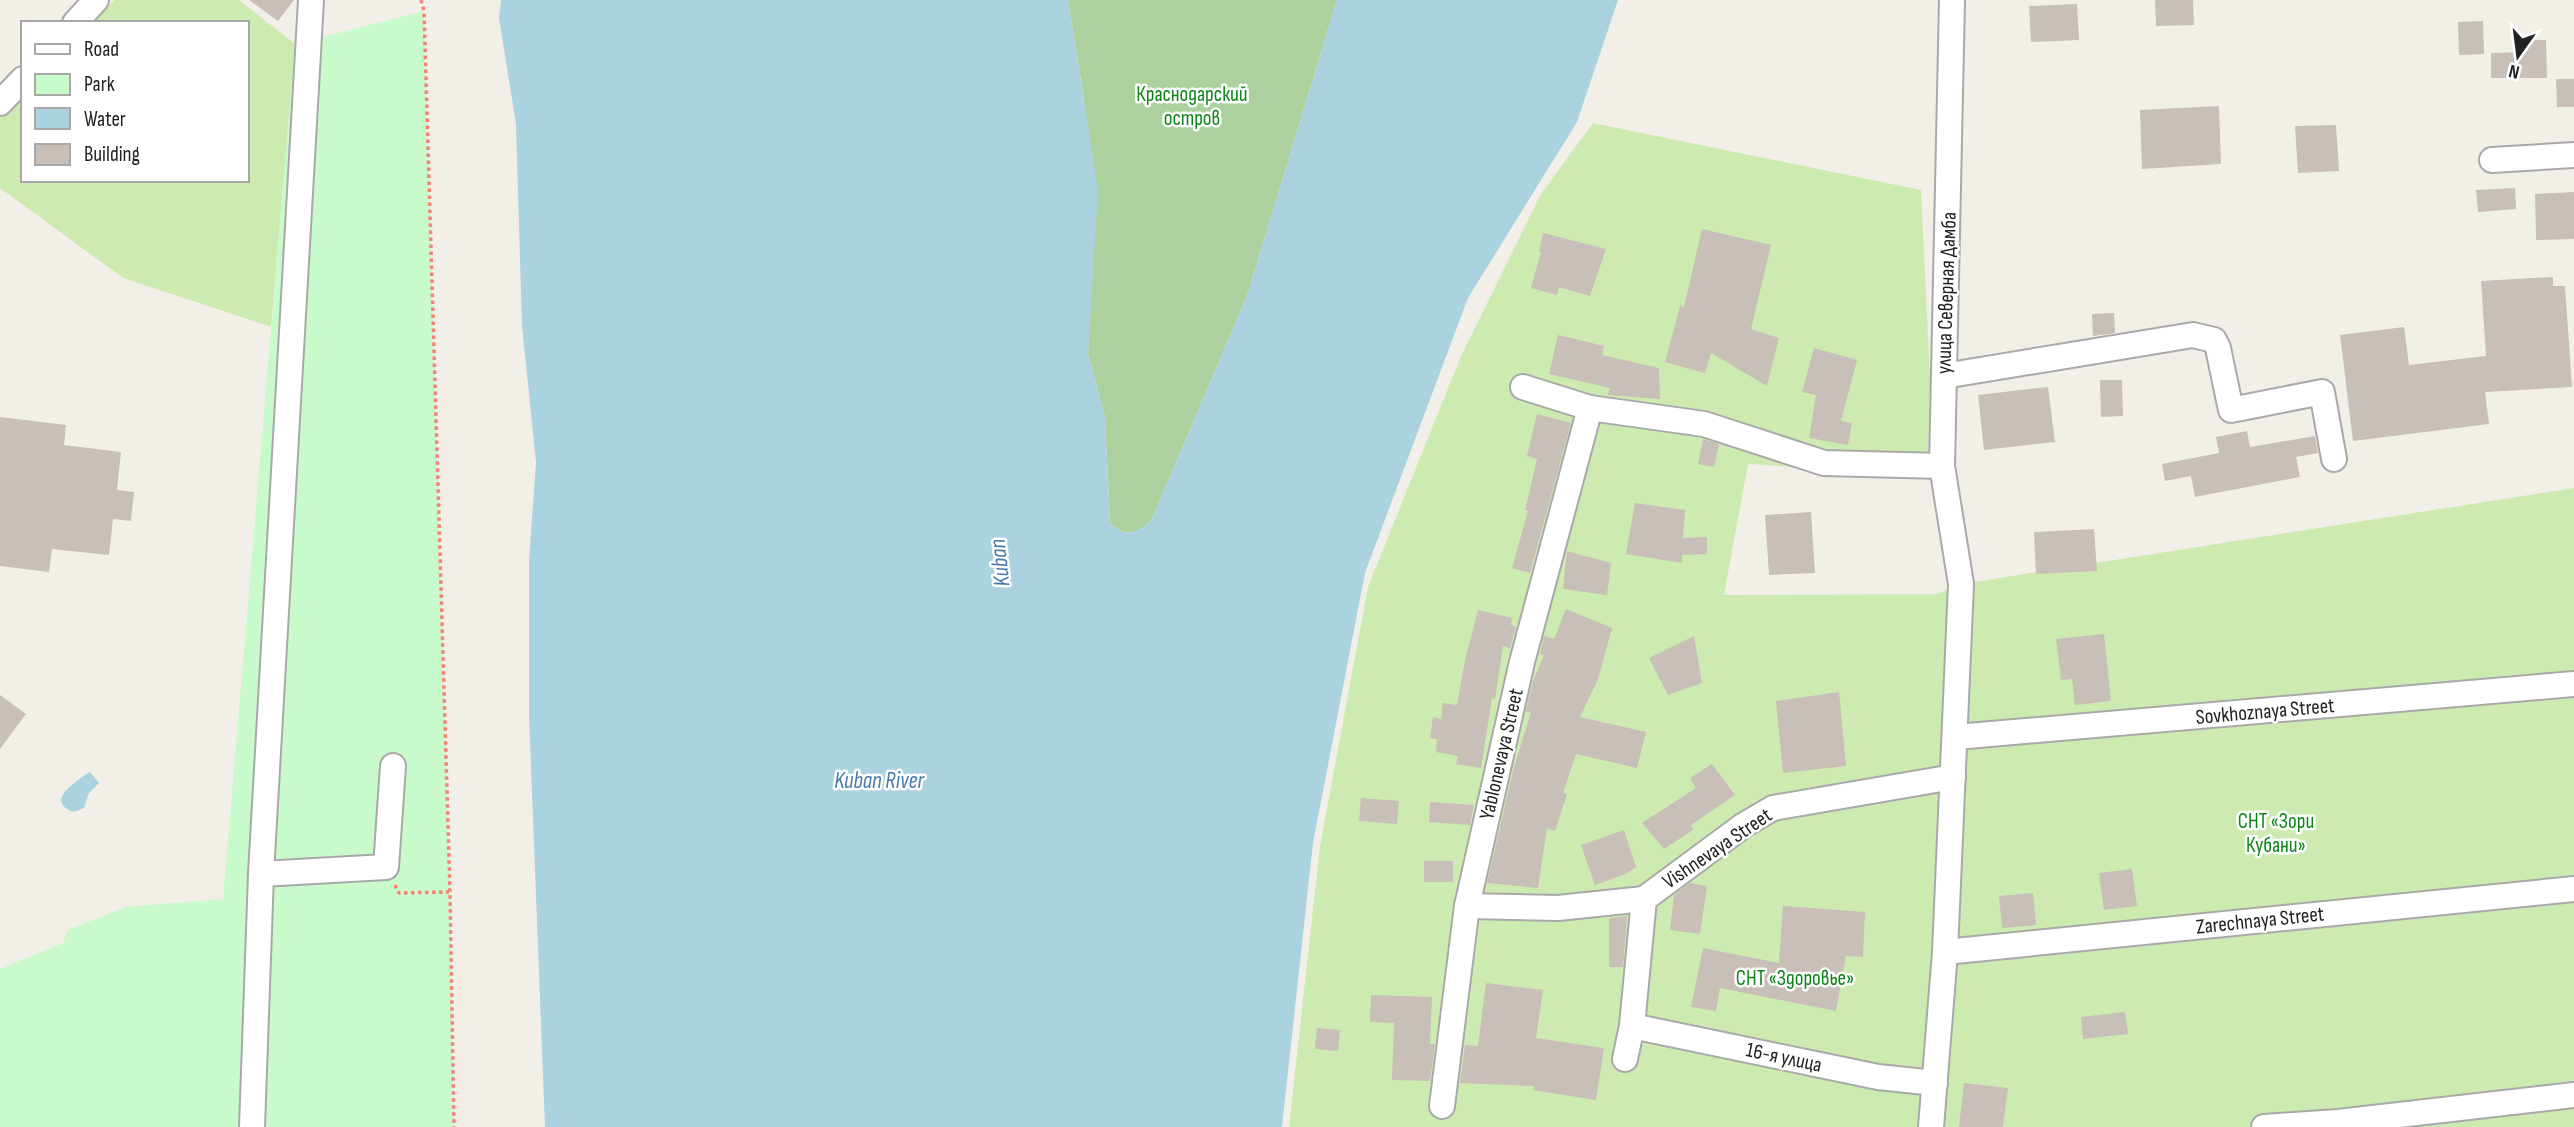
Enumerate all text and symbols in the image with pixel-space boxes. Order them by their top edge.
legend [21,21,248,182]
north arrow [2483,21,2553,91]
text: Road [84,37,119,62]
text: N [2507,59,2522,83]
text: Park [84,72,115,97]
park label: Краснодарский остров [1136,82,1248,131]
text: Water [84,107,126,132]
text: Building [84,142,140,167]
street label: улица Северная Дамба [1931,212,1962,374]
water label: Kuban [984,537,1016,588]
street label: Yablonevaya Street [1474,686,1529,822]
street label: Sovkhoznaya Street [2195,693,2335,730]
water label: Kuban River [834,767,925,795]
street label: Vishnevaya Street [1658,803,1777,894]
park label: СНТ «Зори Кубани» [2238,809,2314,858]
street label: Zarechnaya Street [2195,901,2325,940]
park label: СНТ «Здоровье» [1736,966,1854,991]
street label: 16-я улица [1744,1037,1824,1078]

